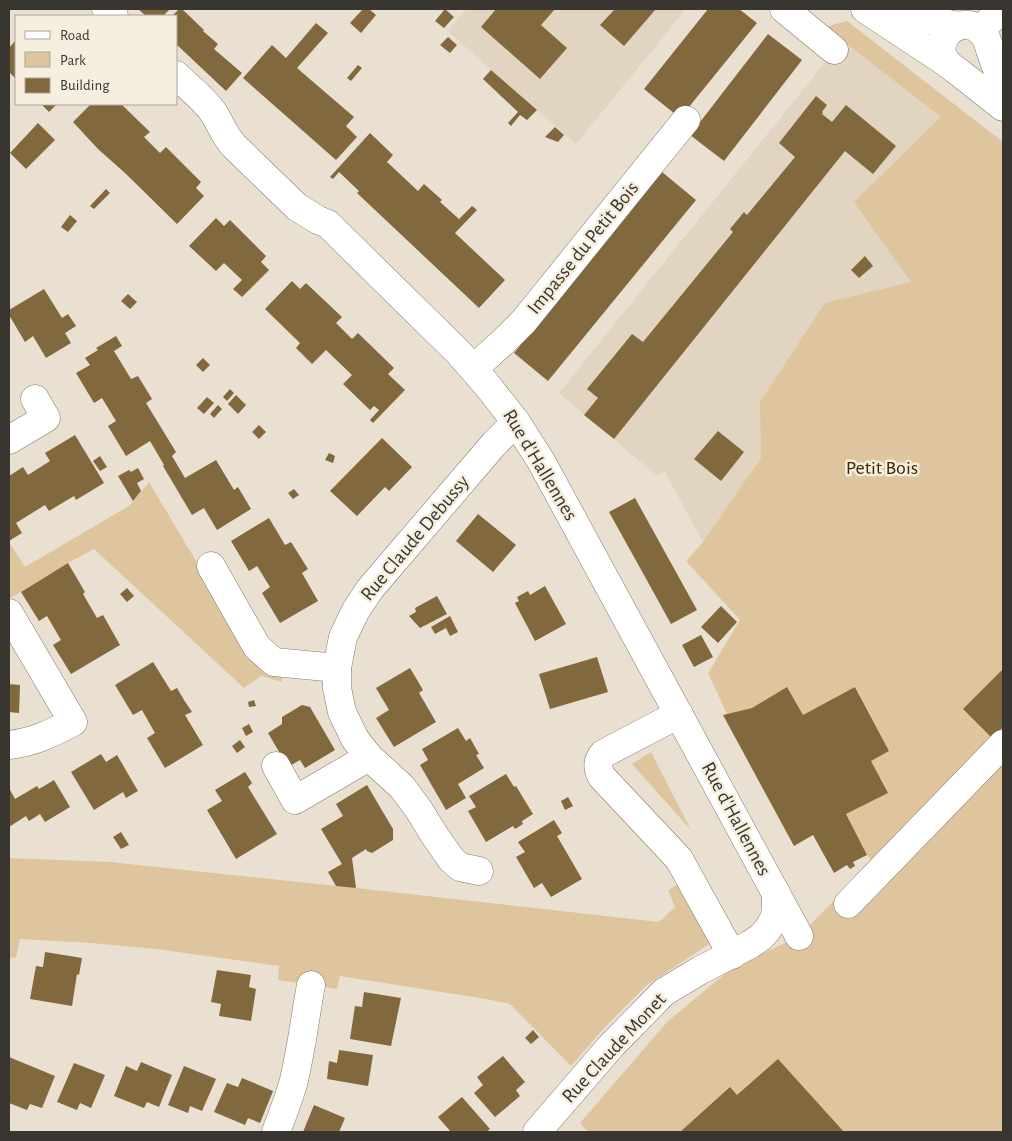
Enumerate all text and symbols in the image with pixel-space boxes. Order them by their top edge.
legend [15,15,178,105]
text: Road [60,28,90,43]
text: Park [60,53,86,68]
text: Building [60,78,110,93]
street label: Impasse du Petit Bois [524,178,642,318]
street label: Rue d'Hallennes [499,406,581,524]
park label: Petit Bois [846,458,918,478]
street label: Rue Claude Debussy [357,471,473,605]
street label: Rue d'Hallennes [698,759,774,879]
street label: Rue Claude Monet [558,989,670,1107]

